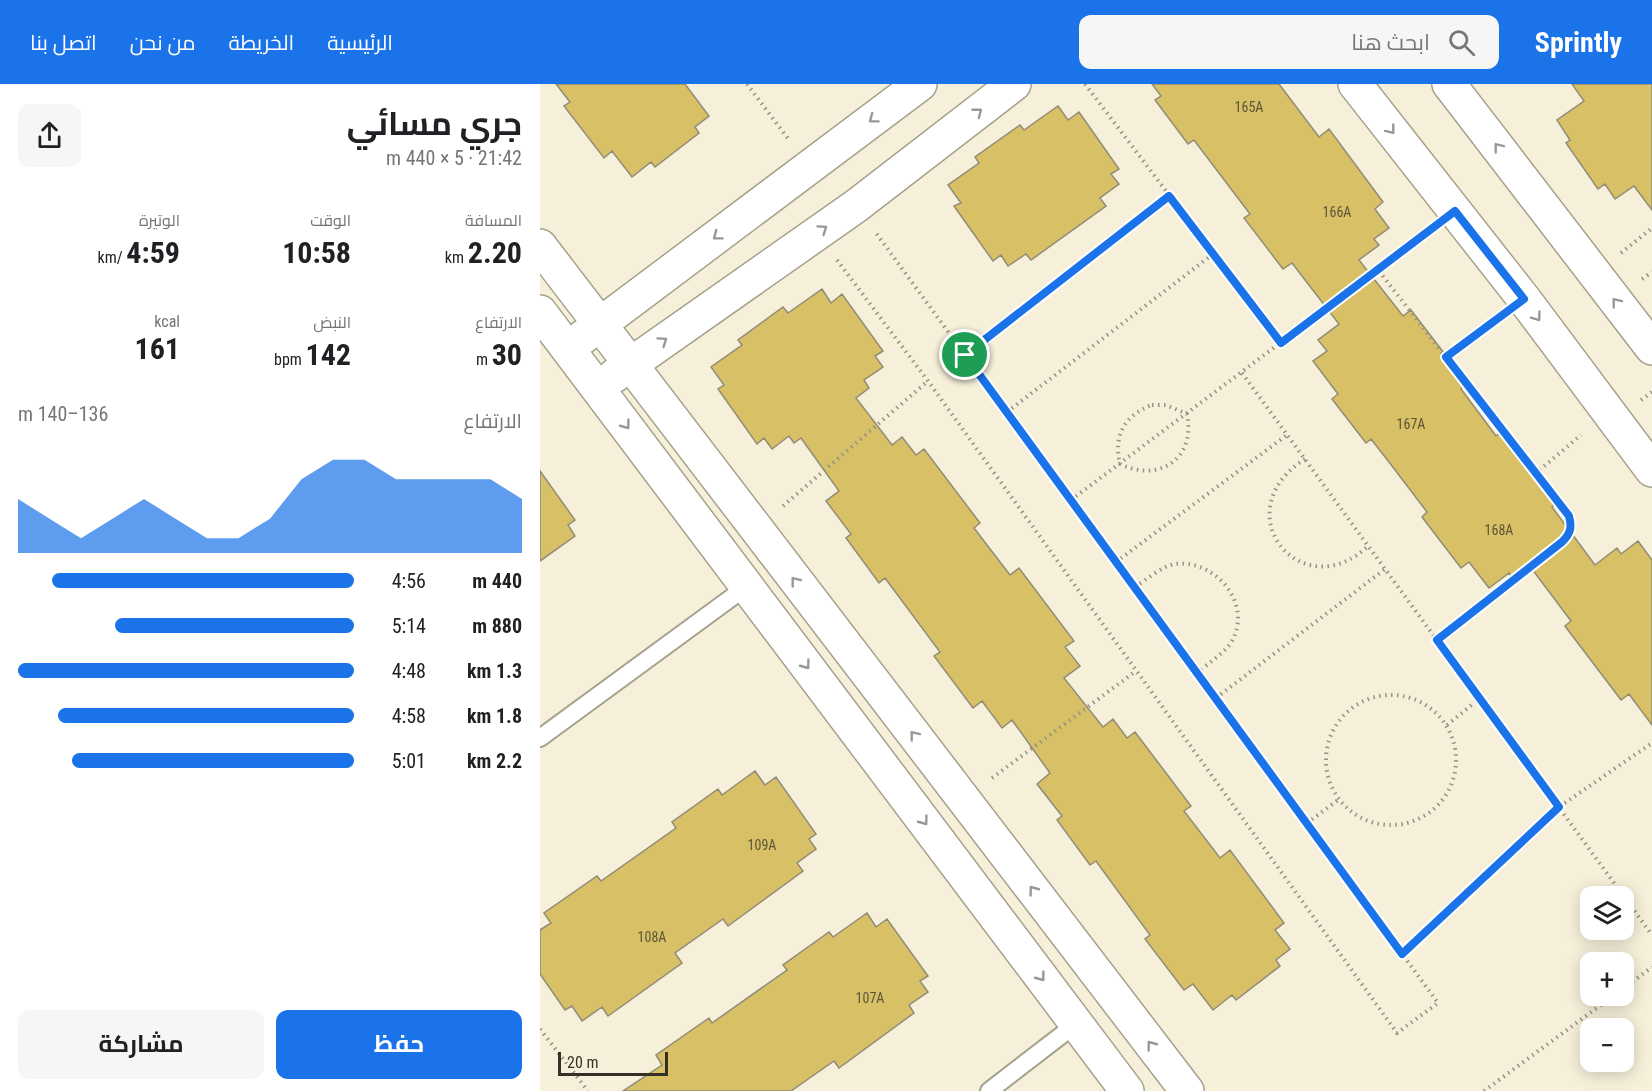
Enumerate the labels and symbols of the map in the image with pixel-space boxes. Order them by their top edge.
house number: 165A [1235,99,1263,115]
one-way arrow [971,108,982,119]
one-way arrow [868,112,879,123]
one-way arrow [1384,123,1395,134]
one-way arrow [1494,143,1505,154]
house number: 166A [1323,204,1351,220]
one-way arrow [816,225,827,236]
one-way arrow [713,229,724,240]
one-way arrow [1613,297,1624,308]
one-way arrow [1530,310,1541,321]
pin [939,329,990,380]
one-way arrow [656,337,667,348]
house number: 167A [1397,416,1425,432]
one-way arrow [619,419,630,430]
house number: 168A [1485,522,1513,538]
one-way arrow [791,576,802,587]
one-way arrow [799,658,810,669]
one-way arrow [910,731,921,742]
one-way arrow [916,814,927,825]
house number: 109A [748,837,776,853]
one-way arrow [1029,885,1040,896]
house number: 108A [638,929,666,945]
one-way arrow [1033,970,1044,981]
house number: 107A [856,990,884,1006]
one-way arrow [1148,1040,1159,1051]
scale bar [558,1049,668,1076]

